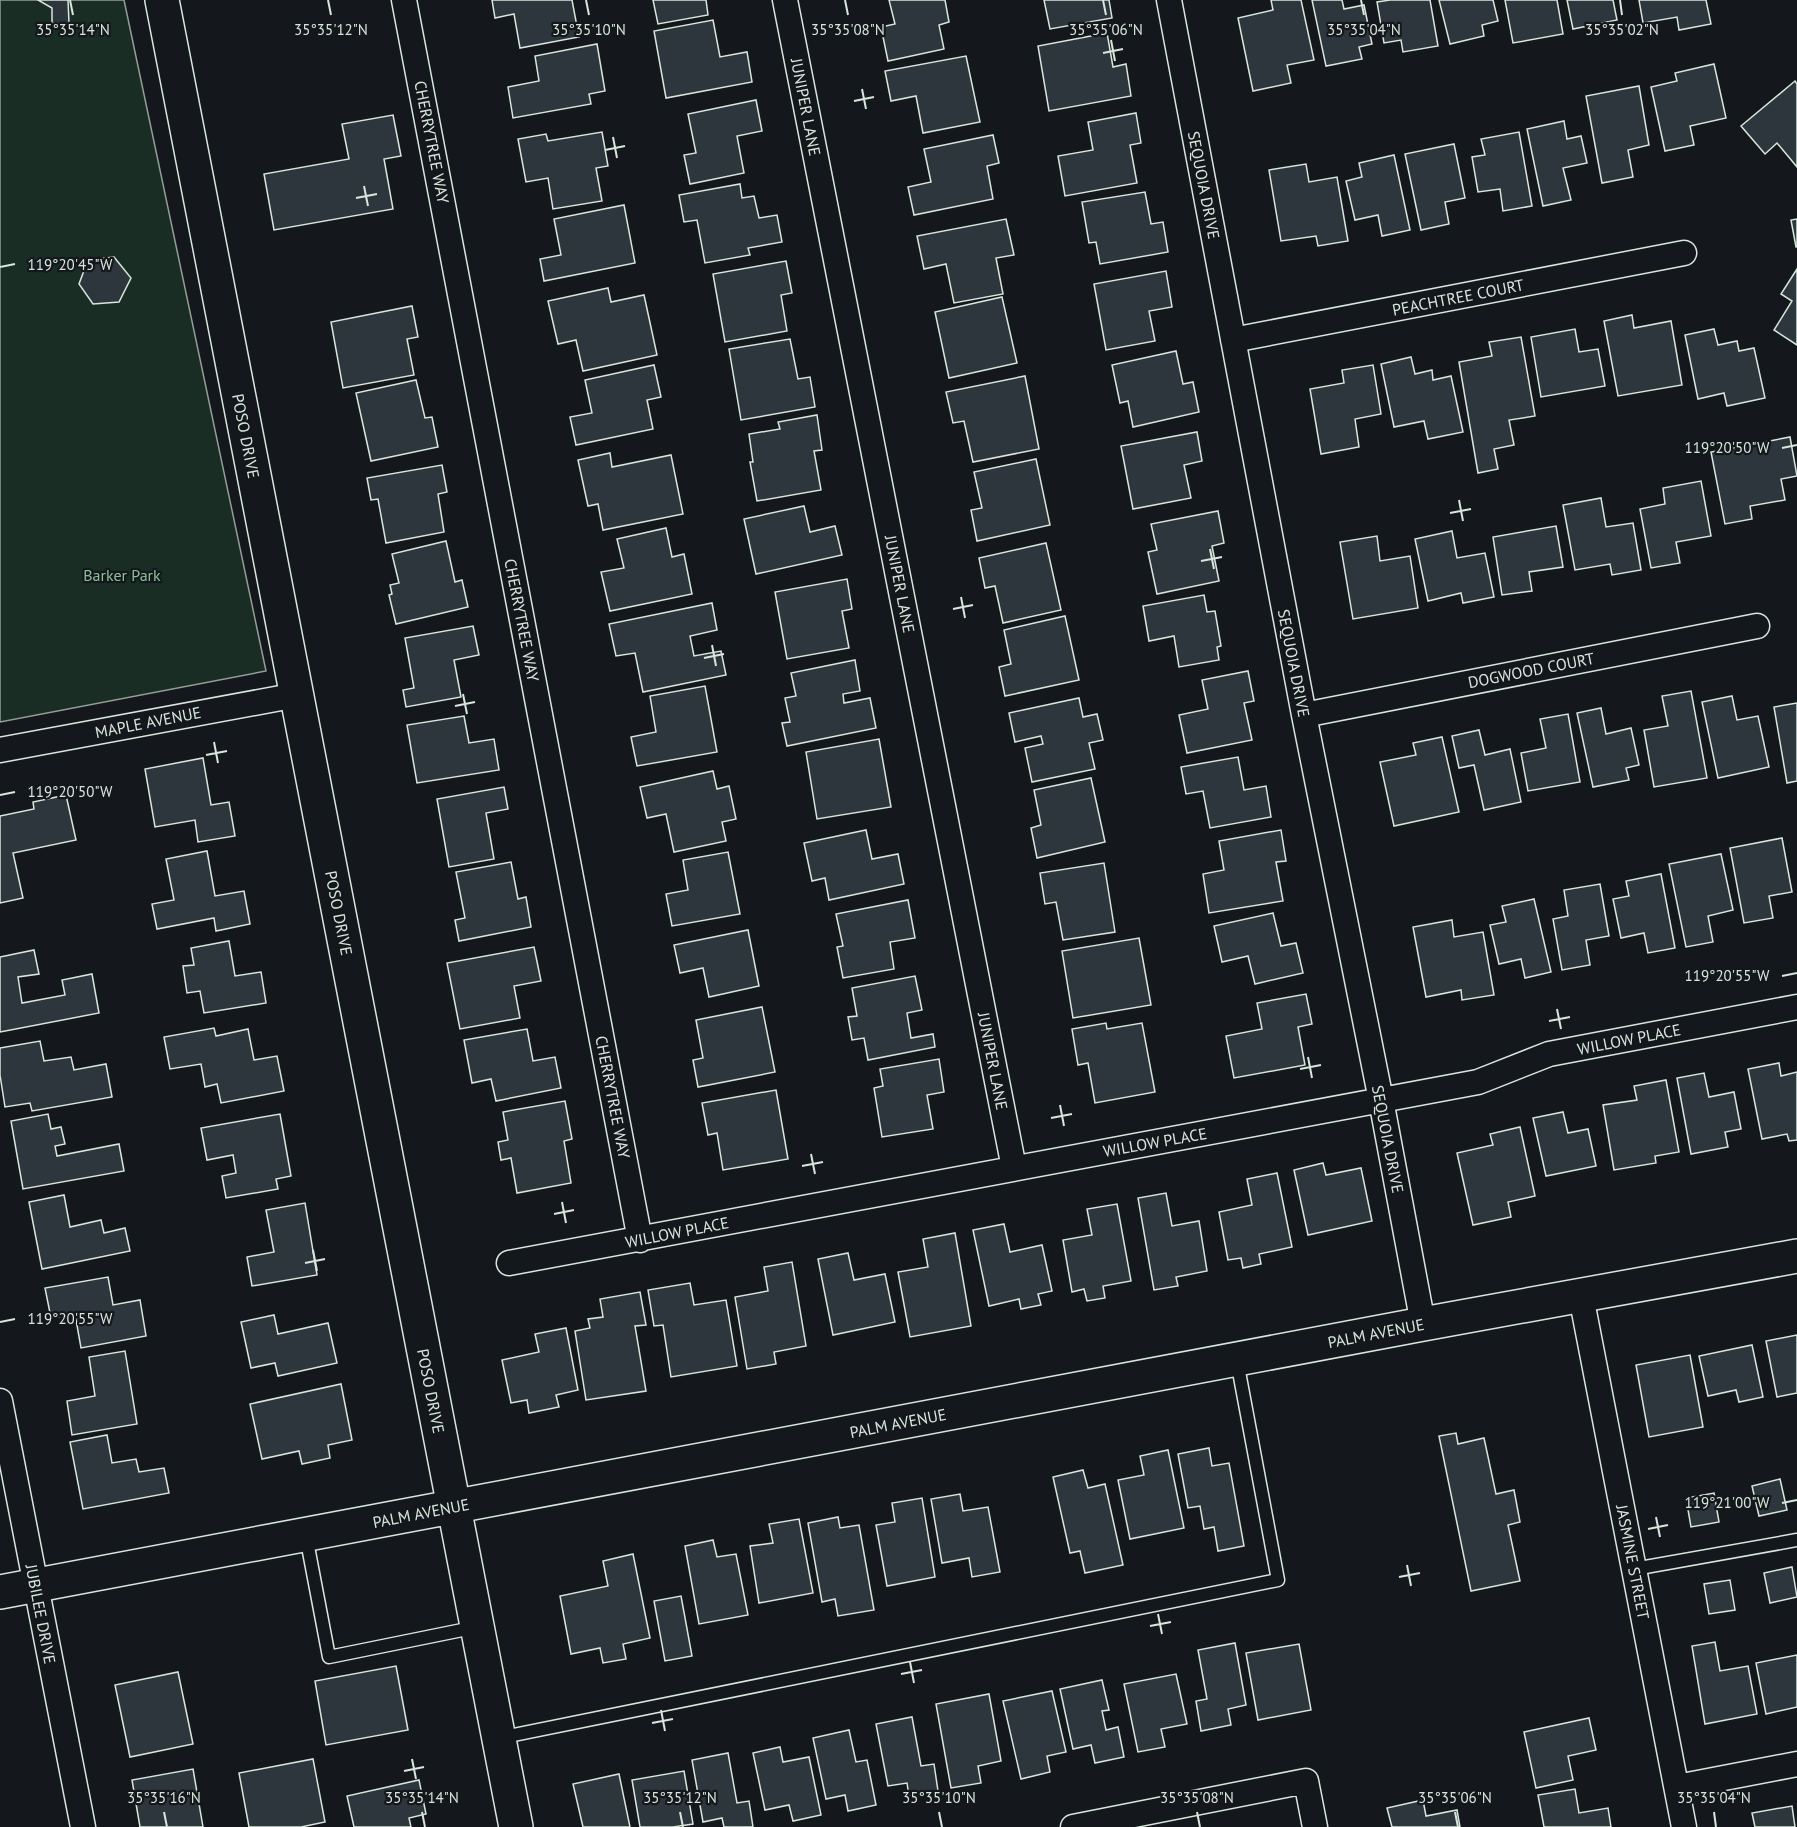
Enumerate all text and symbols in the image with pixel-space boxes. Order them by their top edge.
text: 35°35'14"N [36,20,110,39]
text: 35°35'12"N [294,20,368,39]
text: 35°35'10"N [552,20,626,39]
text: 35°35'08"N [811,20,885,39]
text: 35°35'06"N [1069,20,1143,39]
text: 35°35'04"N [1327,20,1401,39]
text: 35°35'02"N [1585,20,1659,39]
street label: JUNIPER LANE [787,56,825,157]
street label: CHERRYTREE WAY [410,79,454,205]
street label: SEQUOIA DRIVE [1184,129,1224,241]
text: 119°20'45"W [28,255,113,274]
street label: PEACHTREE COURT [1390,274,1526,320]
street label: POSO DRIVE [228,392,264,480]
text: 119°20'50"W [1685,438,1770,457]
street label: JUNIPER LANE [881,533,919,634]
street label: CHERRYTREE WAY [500,557,544,683]
park label: Barker Park [83,565,161,585]
street label: SEQUOIA DRIVE [1274,607,1314,719]
street label: DOGWOOD COURT [1466,648,1596,692]
street label: MAPLE AVENUE [93,702,203,742]
text: 119°20'50"W [28,782,113,801]
street label: POSO DRIVE [321,869,357,957]
text: 119°20'55"W [1685,966,1770,985]
street label: JUNIPER LANE [974,1010,1012,1111]
street label: WILLOW PLACE [1575,1019,1683,1059]
street label: CHERRYTREE WAY [591,1034,635,1160]
street label: SEQUOIA DRIVE [1368,1083,1408,1195]
street label: WILLOW PLACE [1101,1123,1209,1161]
street label: WILLOW PLACE [623,1212,731,1252]
text: 119°20'55"W [28,1309,113,1328]
street label: PALM AVENUE [1326,1314,1426,1352]
street label: POSO DRIVE [413,1347,449,1435]
street label: PALM AVENUE [848,1404,948,1442]
text: 119°21'00"W [1685,1493,1770,1512]
street label: PALM AVENUE [371,1494,471,1532]
street label: JASMINE STREET [1612,1502,1654,1621]
street label: JUBILEE DRIVE [21,1561,60,1666]
text: 35°35'16"N [127,1788,201,1807]
text: 35°35'14"N [385,1788,459,1807]
text: 35°35'12"N [643,1788,717,1807]
text: 35°35'10"N [902,1788,976,1807]
text: 35°35'08"N [1160,1788,1234,1807]
text: 35°35'06"N [1418,1788,1492,1807]
text: 35°35'04"N [1677,1788,1751,1807]

